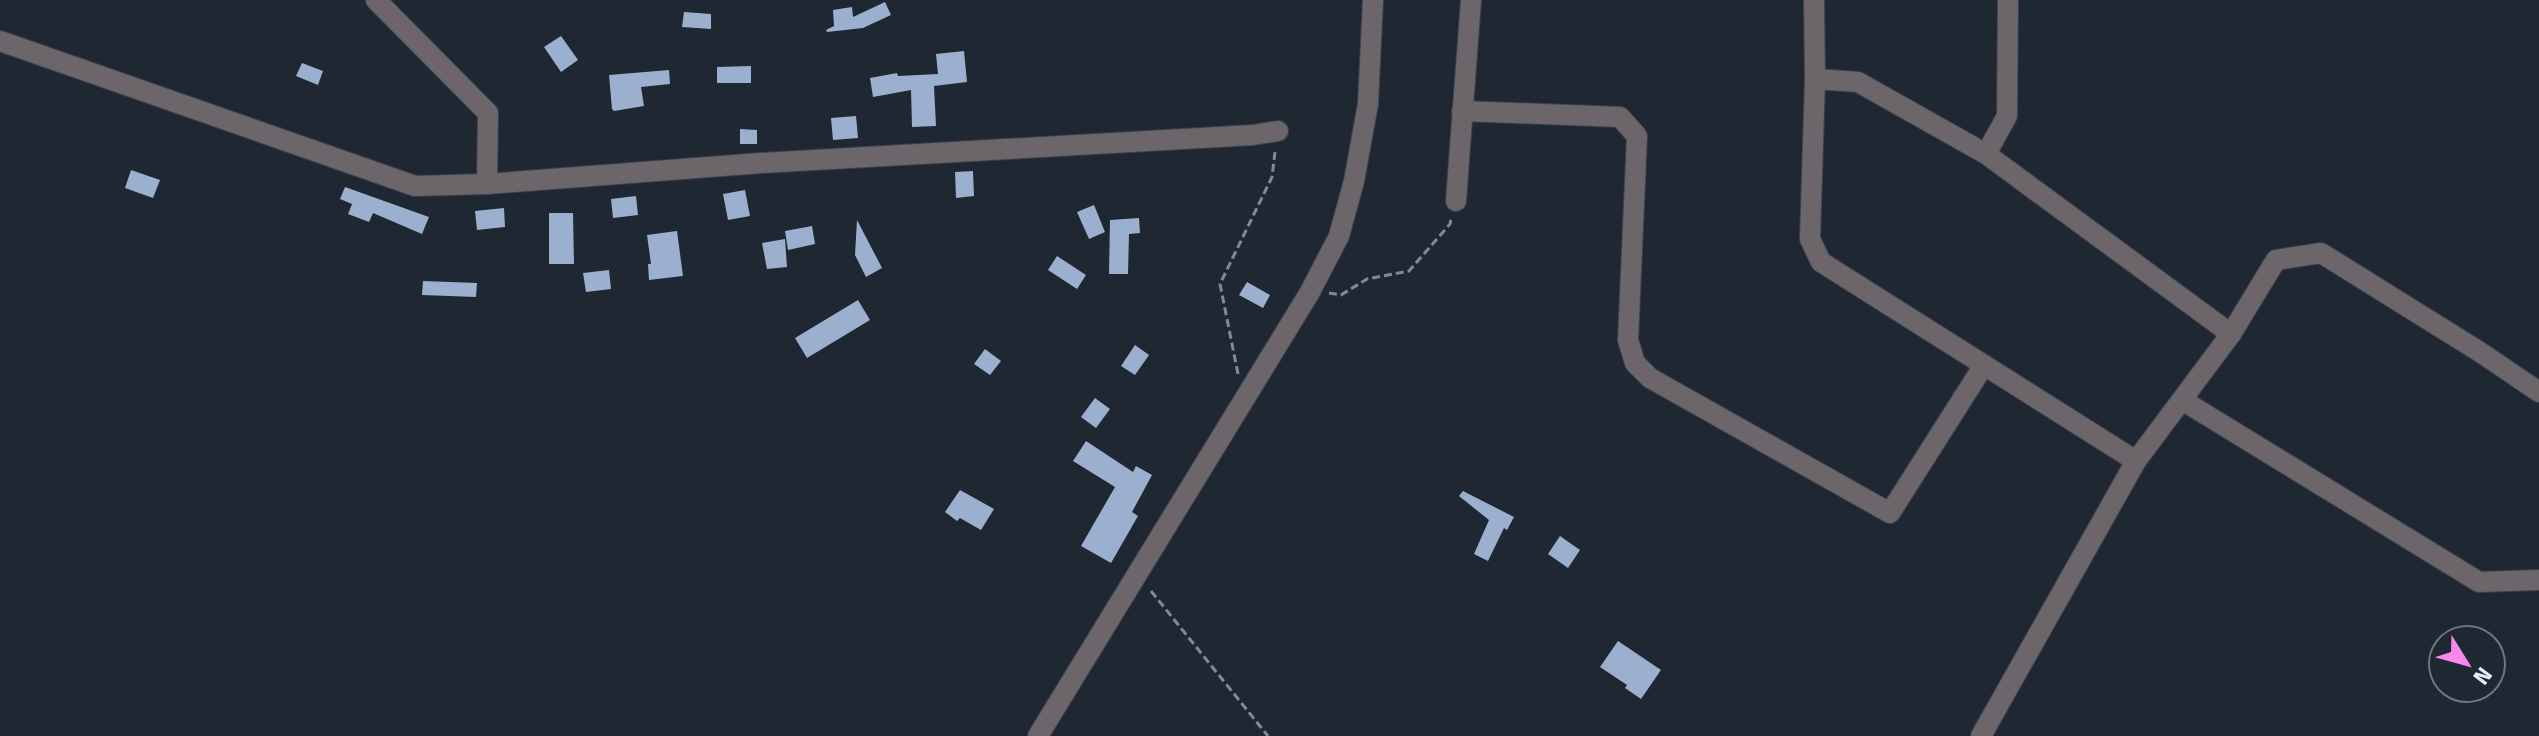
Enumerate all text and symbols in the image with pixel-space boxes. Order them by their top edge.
north arrow [2427,624,2507,704]
text: N [2467,662,2498,690]

